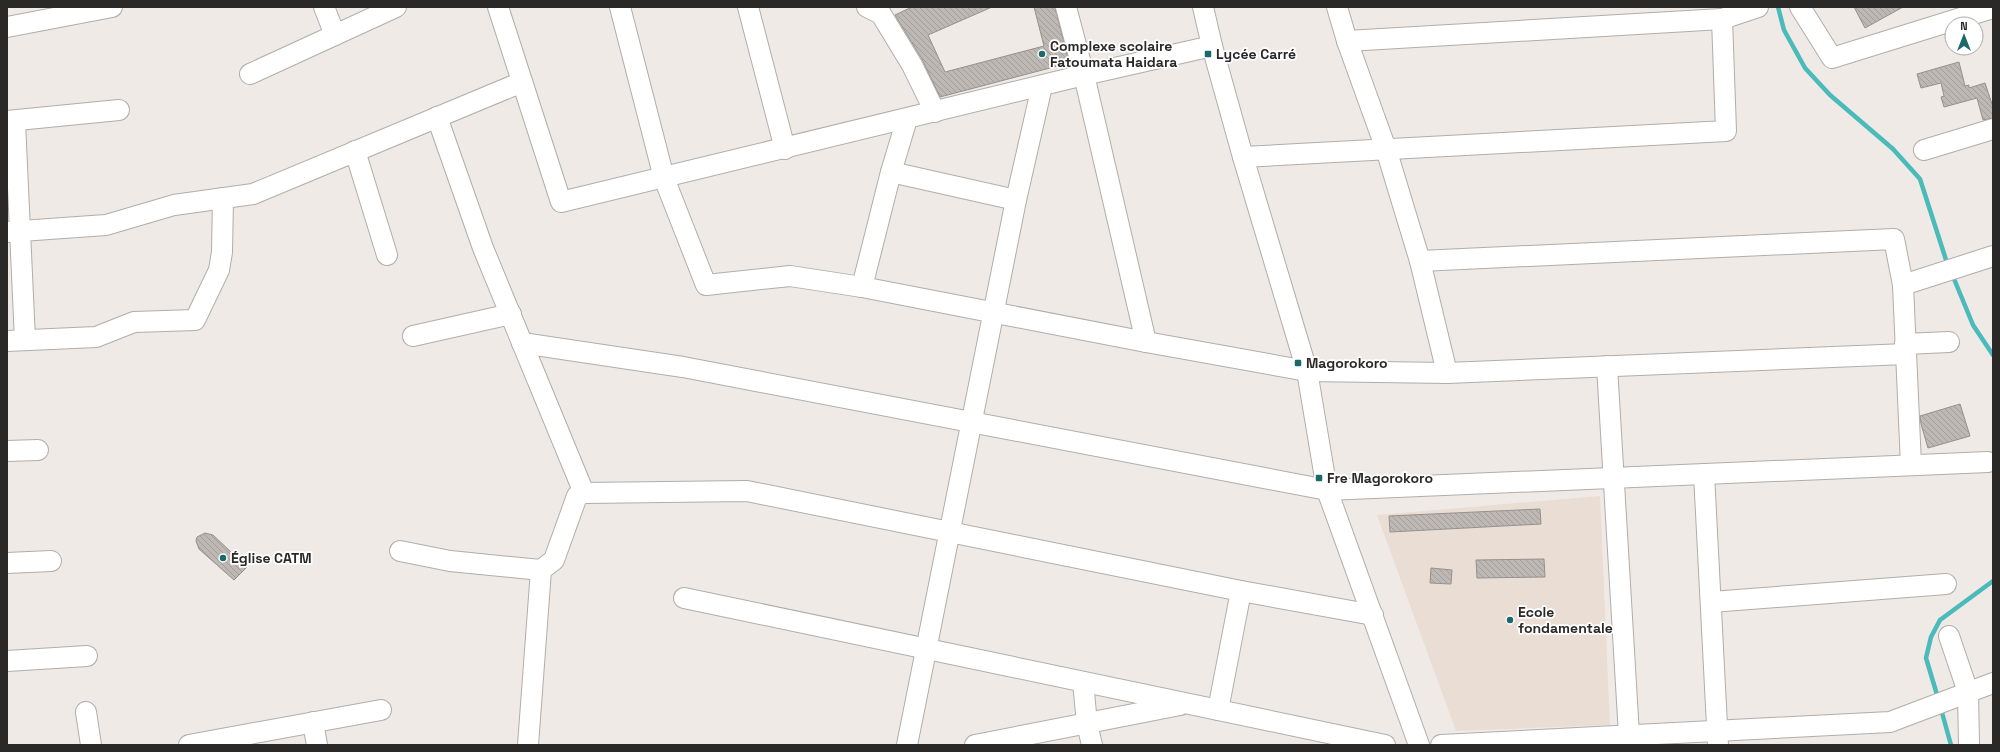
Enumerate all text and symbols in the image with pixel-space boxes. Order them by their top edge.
north arrow [1944,16,1984,56]
text: N [1960,19,1968,33]
place label: Complexe scolaire Fatoumata Haidara [1050,37,1177,71]
place label: Lycée Carré [1216,45,1296,63]
marker: Complexe scolaire Fatoumata Haidara [1037,49,1047,59]
marker: Lycée Carré [1203,49,1213,59]
place label: Magorokoro [1306,354,1388,372]
marker: Magorokoro [1293,358,1303,368]
place label: Fre Magorokoro [1327,469,1433,487]
marker: Fre Magorokoro [1314,473,1324,483]
place label: Église CATM [231,549,312,567]
marker: Église CATM [218,553,228,563]
place label: Ecole fondamentale [1518,603,1613,637]
marker: Ecole fondamentale [1505,615,1515,625]

